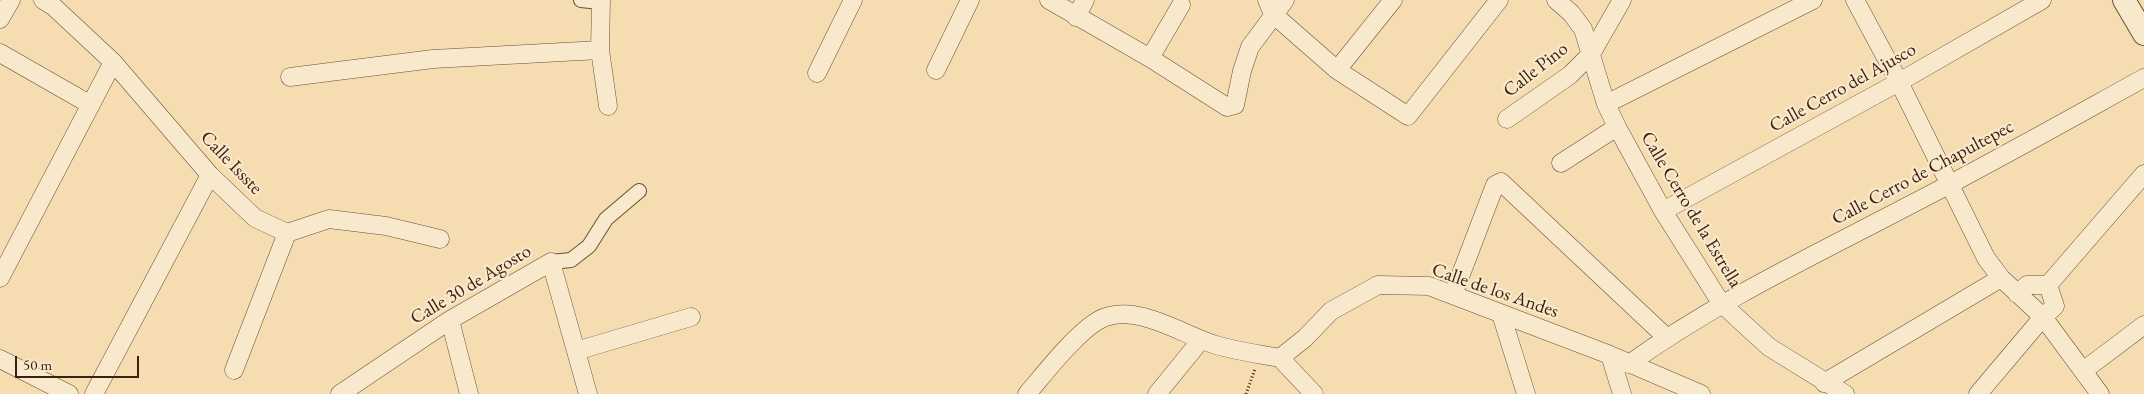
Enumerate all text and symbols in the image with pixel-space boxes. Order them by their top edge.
street label: Calle Pino [1499,38,1573,102]
street label: Calle Cerro del Ajusco [1766,38,1920,138]
street label: Calle Cerro de Chapultepec [1828,115,2018,231]
street label: Calle Issste [195,126,267,200]
street label: Calle Cerro de la Estrella [1635,128,1747,292]
street label: Calle 30 de Agosto [407,240,535,330]
street label: Calle de los Andes [1429,259,1561,323]
scale bar [18,346,141,378]
text: 50 m [23,355,52,374]

